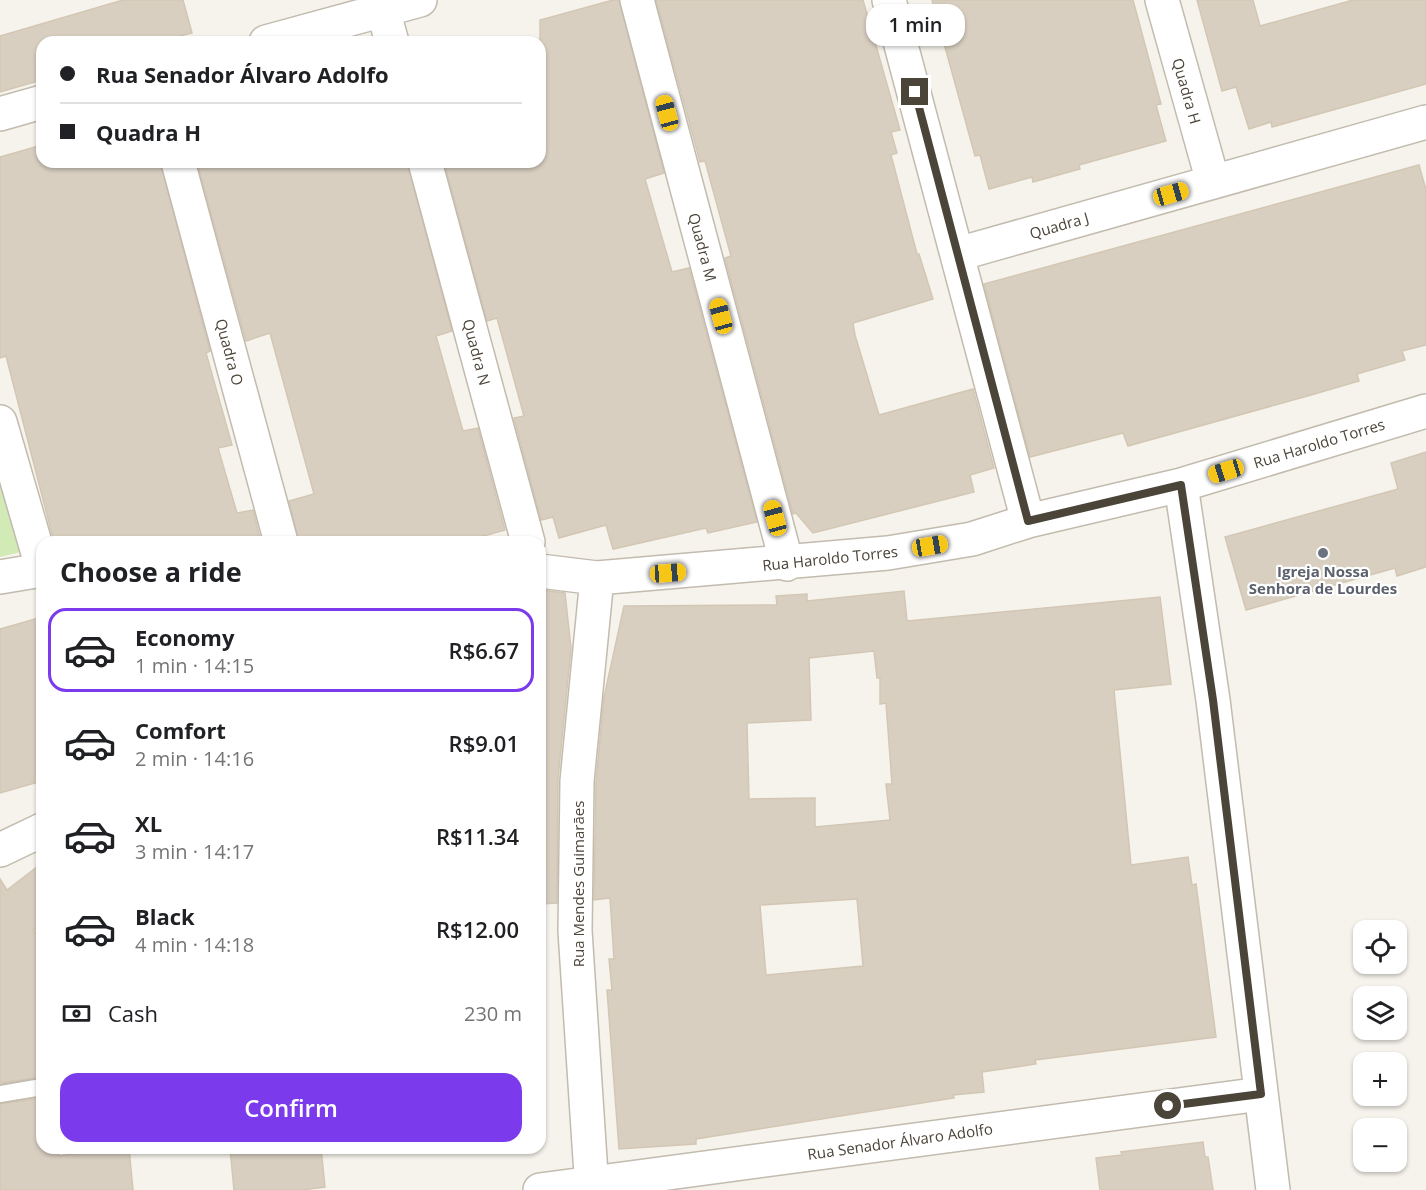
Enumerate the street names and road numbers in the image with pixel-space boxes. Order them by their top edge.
street label: Quadra H [1168,56,1206,126]
street label: Quadra J [1027,207,1091,243]
street label: Quadra M [684,210,722,284]
street label: Quadra O [211,316,249,388]
street label: Quadra N [459,317,495,387]
street label: Rua Haroldo Torres [1251,414,1387,472]
street label: Rua Haroldo Torres [761,541,899,575]
street label: Rua Mendes Guimarães [568,801,588,967]
street label: Rua Senador Álvaro Adolfo [806,1118,994,1164]

